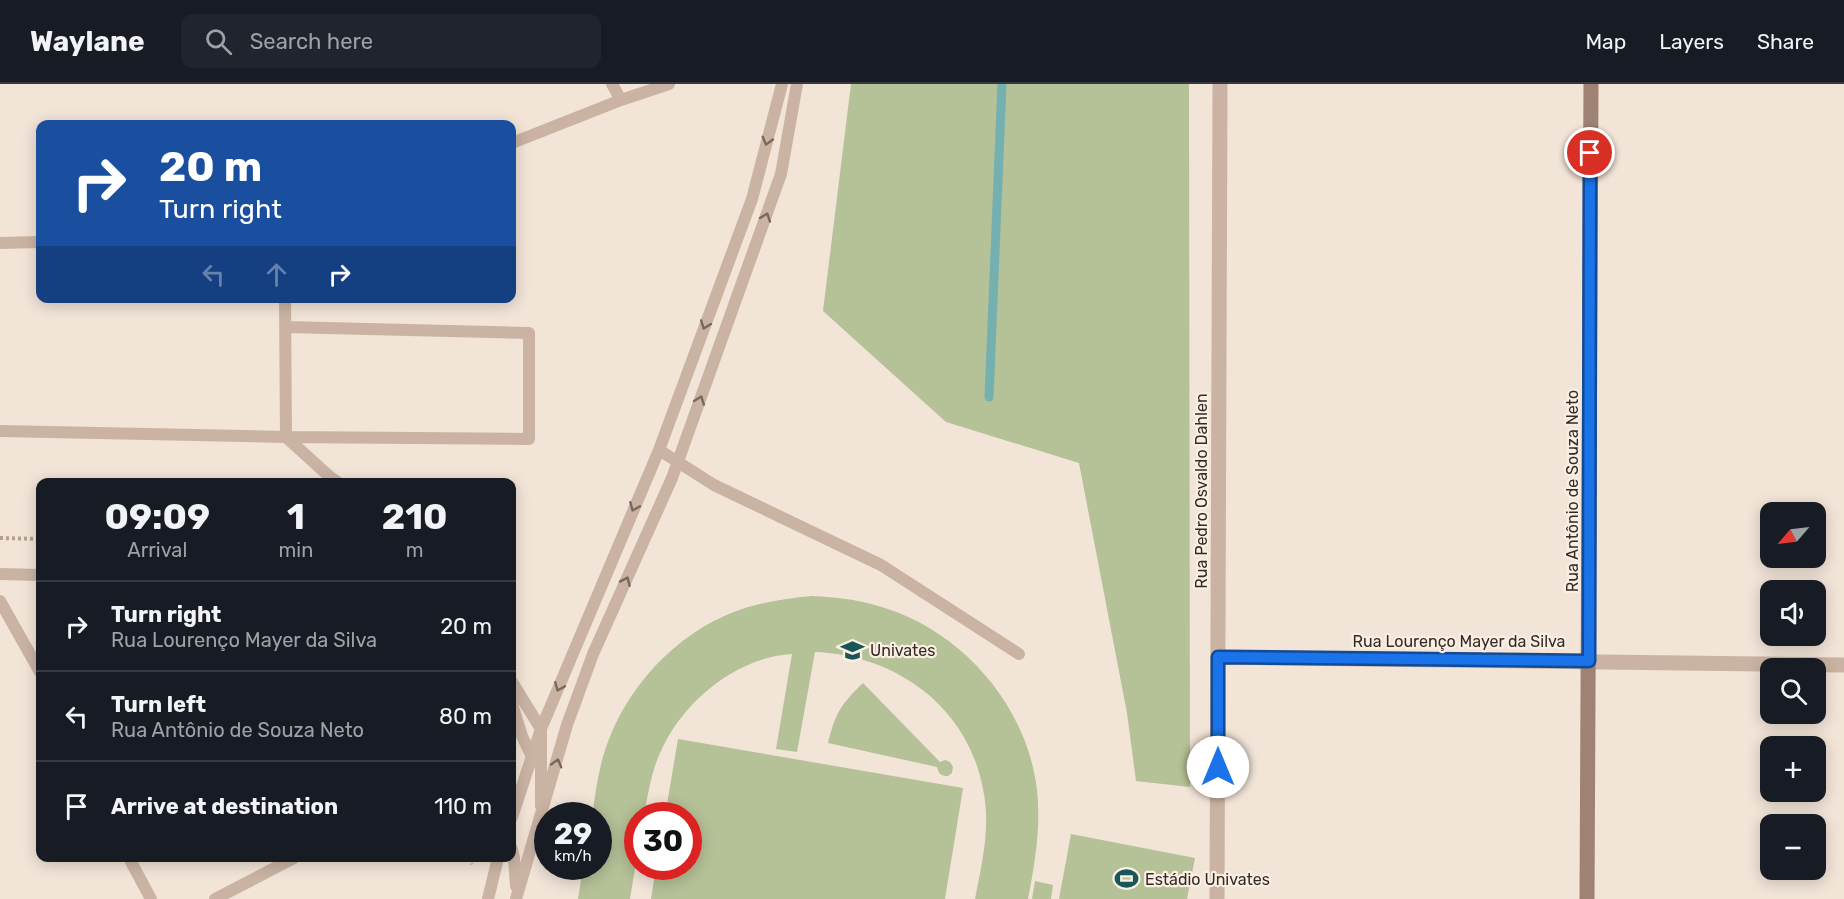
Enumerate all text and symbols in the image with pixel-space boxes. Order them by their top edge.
search box [181,14,601,68]
text: Waylane [30,25,145,58]
icon: search [202,25,235,58]
text: Search here [250,28,373,55]
text: Map [1585,29,1626,54]
text: Layers [1659,29,1724,54]
text: Share [1757,29,1814,54]
pin [1564,127,1615,178]
one-way arrow [762,135,775,145]
icon: arrive [1573,136,1606,169]
text: 20 m [159,142,262,192]
icon: right [60,144,138,222]
text: Turn right [159,193,282,225]
one-way arrow [759,212,772,223]
icon: left [197,258,230,291]
icon: ahead [260,258,293,291]
icon: right [323,258,356,291]
one-way arrow [700,319,712,330]
street label: Rua Antônio de Souza Neto [1563,390,1582,592]
street label: Rua Pedro Osvaldo Dahlen [1192,393,1211,589]
one-way arrow [692,395,705,406]
text: 09:09 [104,495,210,538]
text: 1 [287,495,305,538]
text: 210 [382,495,448,538]
one-way arrow [629,500,641,511]
north arrow [1760,502,1826,568]
map controls [1760,502,1826,880]
text: Arrival [127,538,187,562]
text: min [279,538,313,562]
text: m [406,538,424,562]
one-way arrow [619,576,631,587]
button: sound [1760,580,1826,646]
text: Turn right [111,601,221,628]
icon: right [60,610,93,643]
text: 20 m [440,613,492,640]
text: Rua Lourenço Mayer da Silva [111,628,377,652]
street label: Rua Lourenço Mayer da Silva [1353,632,1565,651]
school or university icon: Univates [839,637,865,663]
place label: Univates [870,641,935,660]
button: search [1760,658,1826,724]
one-way arrow [554,680,566,691]
text: Turn left [111,691,206,718]
icon: left [60,700,93,733]
text: 80 m [439,703,492,730]
text: Rua Antônio de Souza Neto [111,718,364,742]
position arrow [1186,735,1250,799]
button: + [1760,736,1826,802]
one-way arrow [550,758,562,768]
icon: arrive [60,790,93,823]
text: Arrive at destination [111,793,338,820]
text: 110 m [434,793,492,820]
speed limit sign: 30 [624,802,702,880]
button: − [1760,814,1826,880]
text: 29 [554,816,592,852]
text: km/h [554,847,592,865]
sports icon: Estádio Univates [1114,866,1140,892]
place label: Estádio Univates [1145,870,1270,889]

